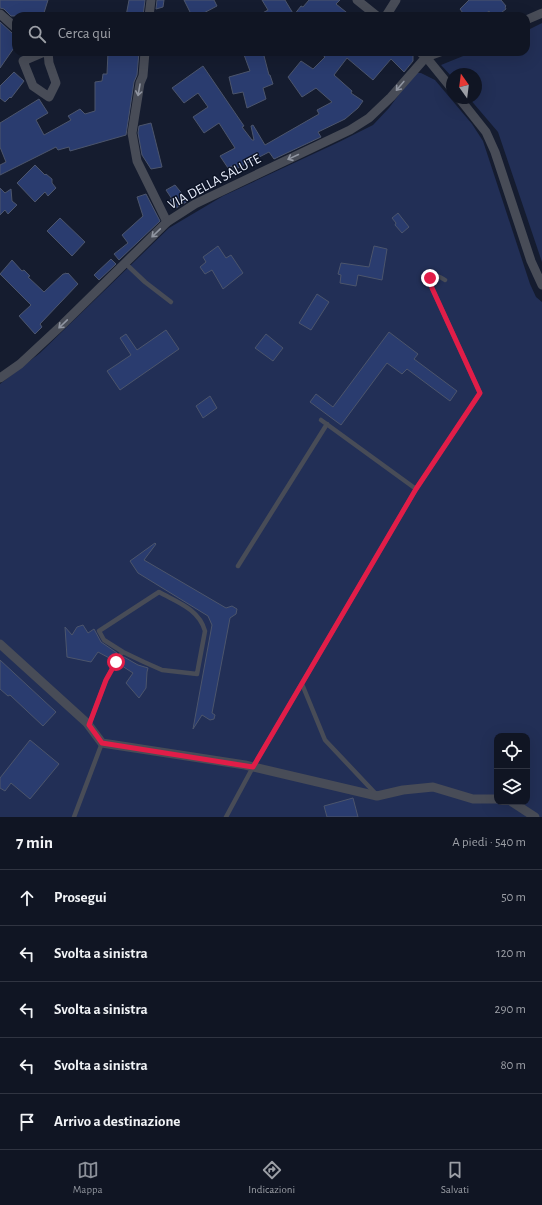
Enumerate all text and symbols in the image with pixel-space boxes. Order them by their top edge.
search box [12,12,530,56]
icon: search [26,23,48,45]
text: Cerca qui [58,26,111,41]
north arrow [446,68,482,104]
one-way arrow [395,81,404,91]
one-way arrow [135,83,143,96]
street label: VIA DELLA SALUTE [166,151,263,212]
one-way arrow [287,154,299,161]
one-way arrow [151,228,161,238]
route end [421,269,439,287]
one-way arrow [58,319,68,329]
route start [107,653,125,671]
map controls [494,733,530,805]
button: locate [494,733,530,769]
button: layers [494,769,530,805]
text: 7 min [16,834,53,851]
text: A piedi · 540 m [452,836,526,849]
icon: ahead [16,887,38,909]
text: Prosegui [54,890,107,905]
text: 50 m [501,891,526,904]
icon: left [16,943,38,965]
text: Svolta a sinistra [54,946,148,961]
text: 120 m [496,947,526,960]
icon: left [16,999,38,1021]
text: Svolta a sinistra [54,1002,148,1017]
text: 290 m [495,1003,526,1016]
icon: left [16,1055,38,1077]
text: Svolta a sinistra [54,1058,148,1073]
text: 80 m [500,1059,526,1072]
icon: arrive [16,1111,38,1133]
text: Arrivo a destinazione [54,1114,180,1129]
tab: Mappa [73,1159,103,1196]
tab: Indicazioni [248,1159,295,1196]
tab: Salvati [441,1159,469,1196]

